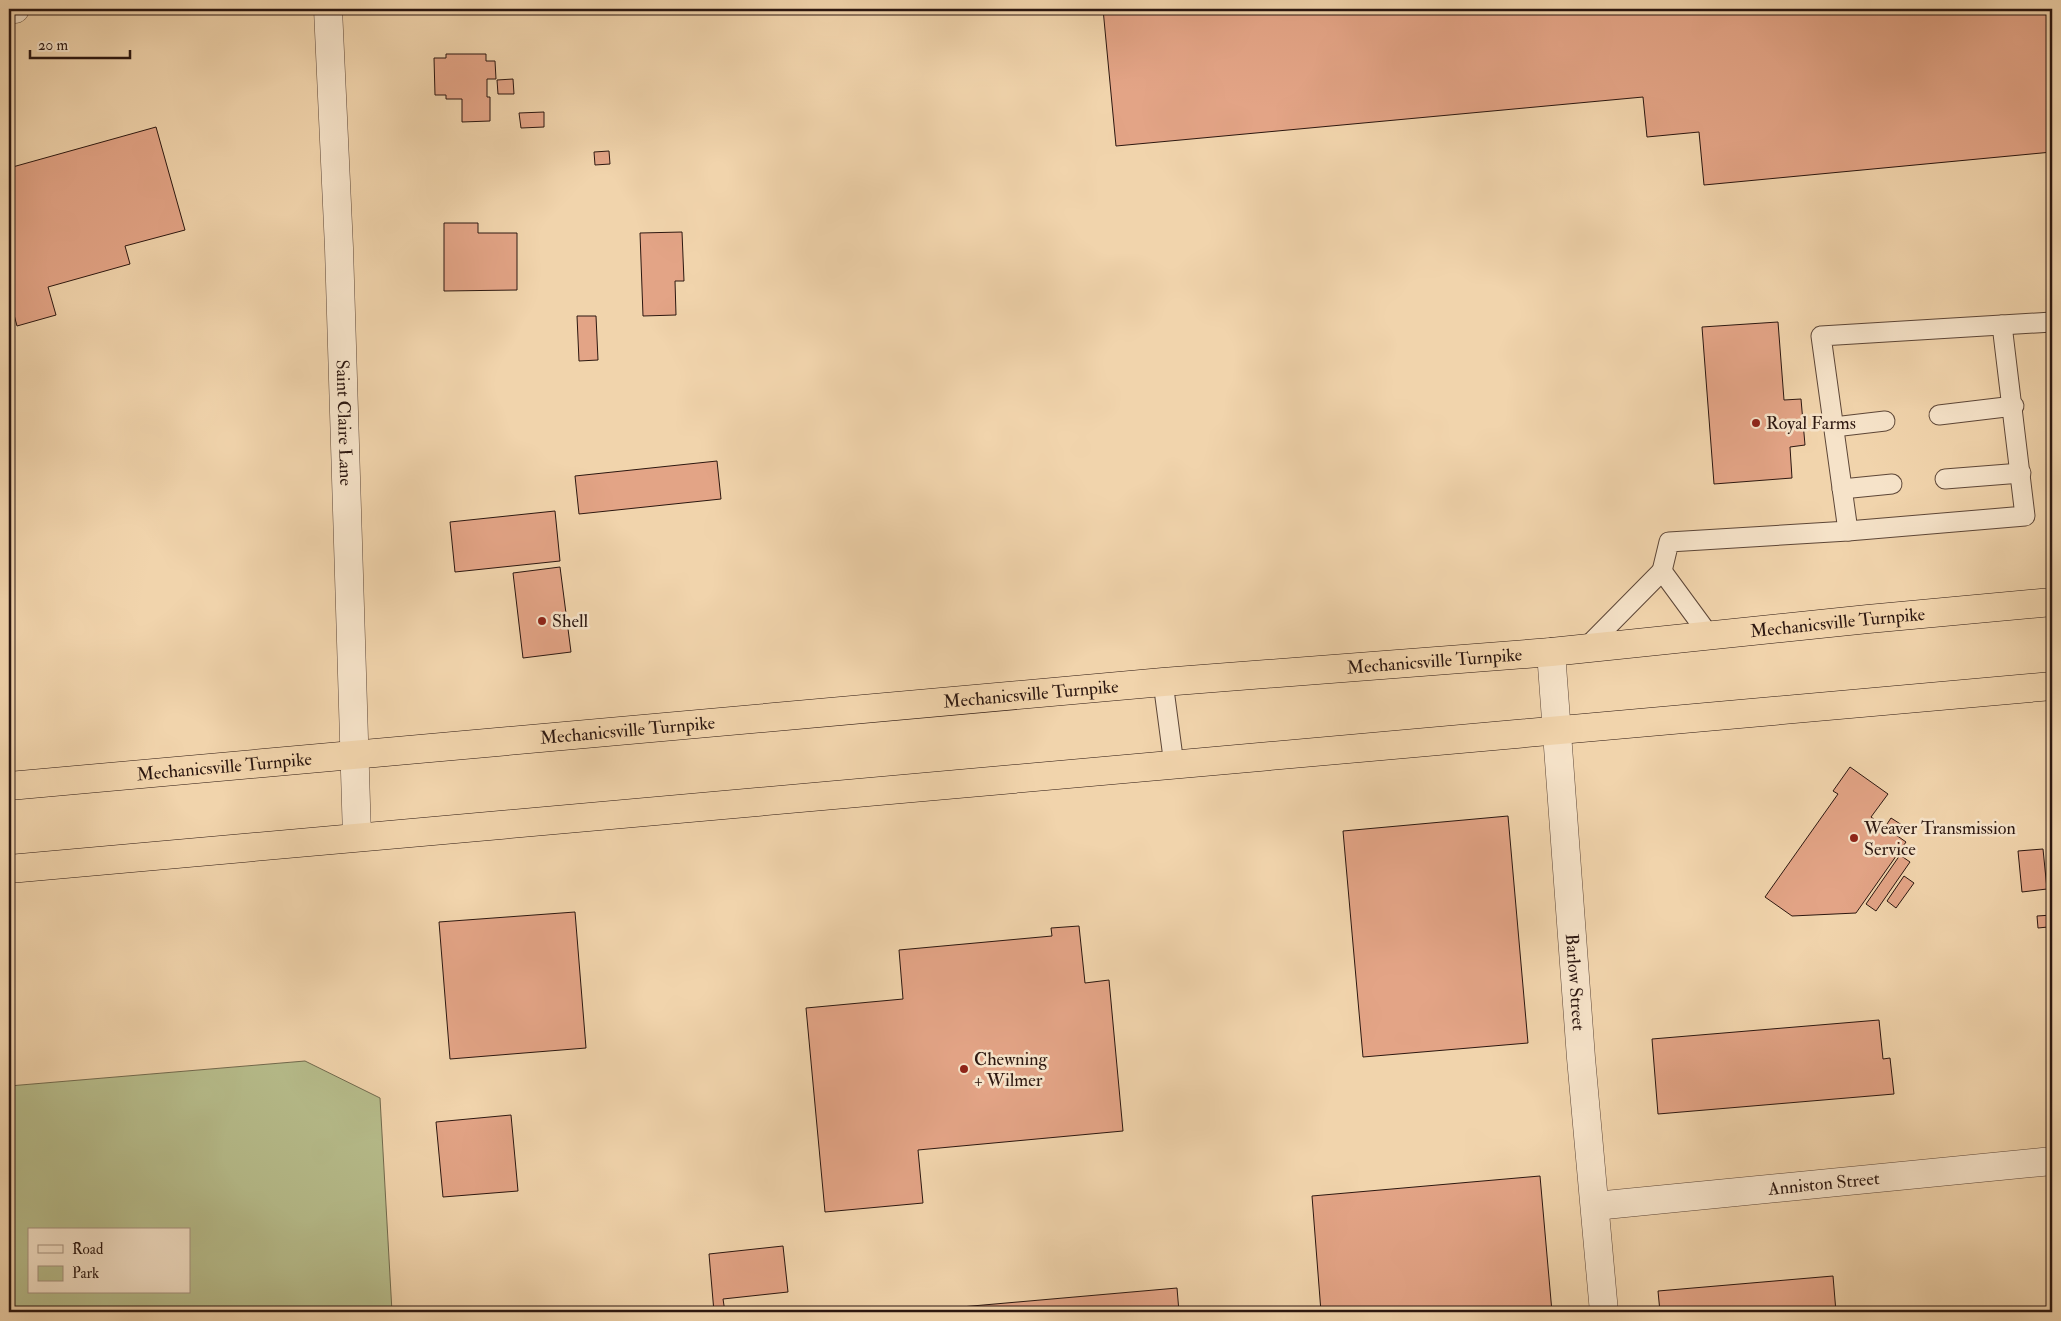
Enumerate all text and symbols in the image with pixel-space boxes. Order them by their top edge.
scale bar [30,28,130,60]
text: 20 m [38,36,68,55]
street label: Saint Claire Lane [330,359,357,487]
place label: Royal Farms [1766,412,1856,435]
marker: Royal Farms [1750,417,1762,429]
street label: Mechanicsville Turnpike [1749,603,1927,643]
place label: Shell [552,610,589,633]
marker: Shell [536,615,548,627]
street label: Mechanicsville Turnpike [1346,643,1524,680]
street label: Mechanicsville Turnpike [942,675,1120,714]
street label: Mechanicsville Turnpike [539,711,717,750]
street label: Mechanicsville Turnpike [136,748,313,786]
place label: Weaver Transmission Service [1863,817,2016,861]
marker: Weaver Transmission Service [1848,832,1860,844]
street label: Barlow Street [1560,933,1590,1032]
place label: Chewning + Wilmer [974,1048,1049,1092]
marker: Chewning + Wilmer [958,1063,970,1075]
street label: Anniston Street [1766,1167,1881,1201]
legend [28,1228,190,1294]
text: Road [72,1240,104,1259]
text: Park [72,1264,99,1283]

